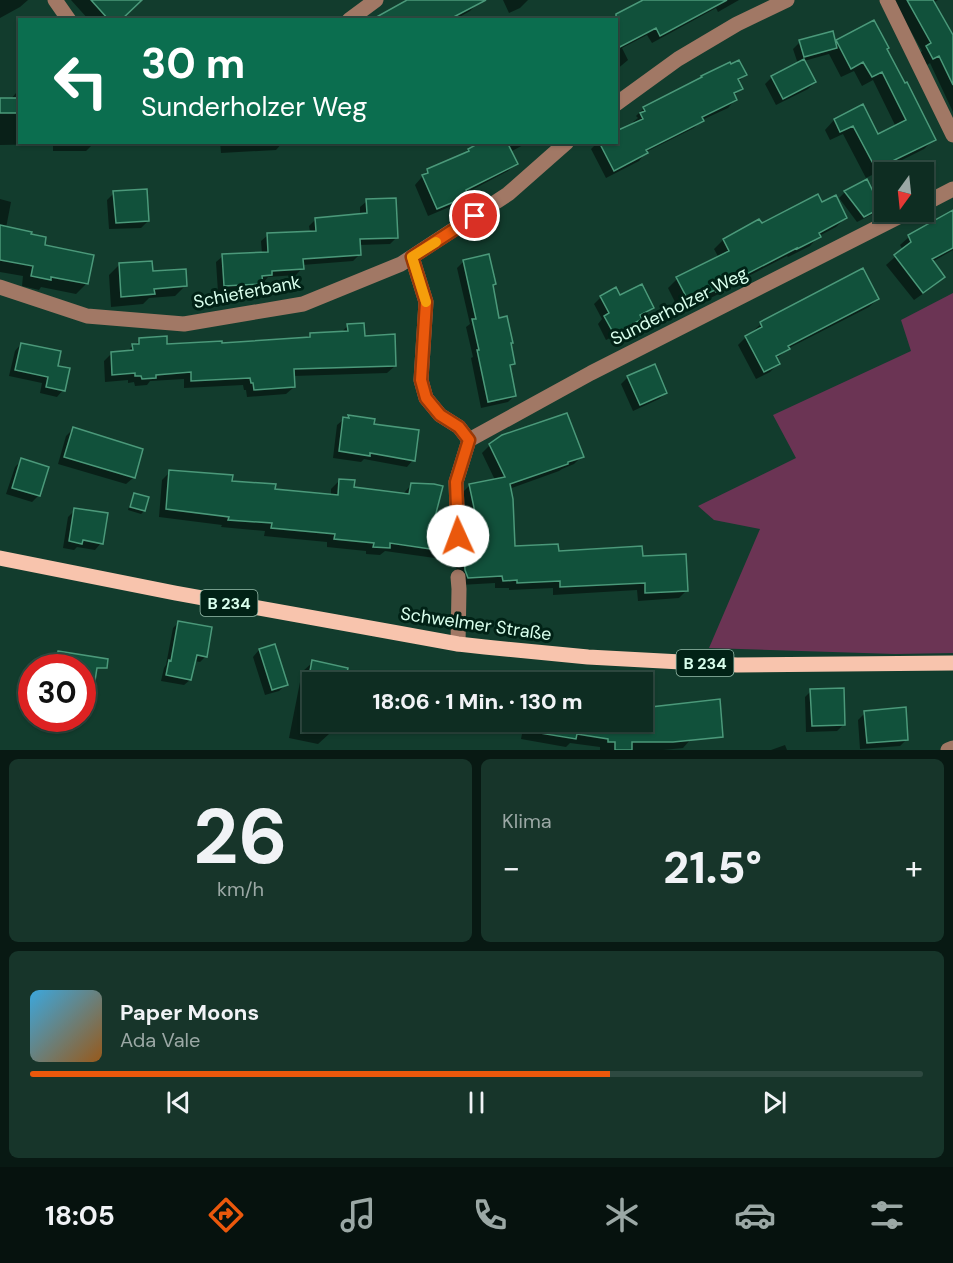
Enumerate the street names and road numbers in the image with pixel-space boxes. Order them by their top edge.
street label: Sunderholzer Weg [606,261,752,351]
street label: Schieferbank [191,270,303,314]
road number: B 234 [200,590,258,616]
street label: Schwelmer Straße [399,602,553,646]
road number: B 234 [676,650,734,676]

